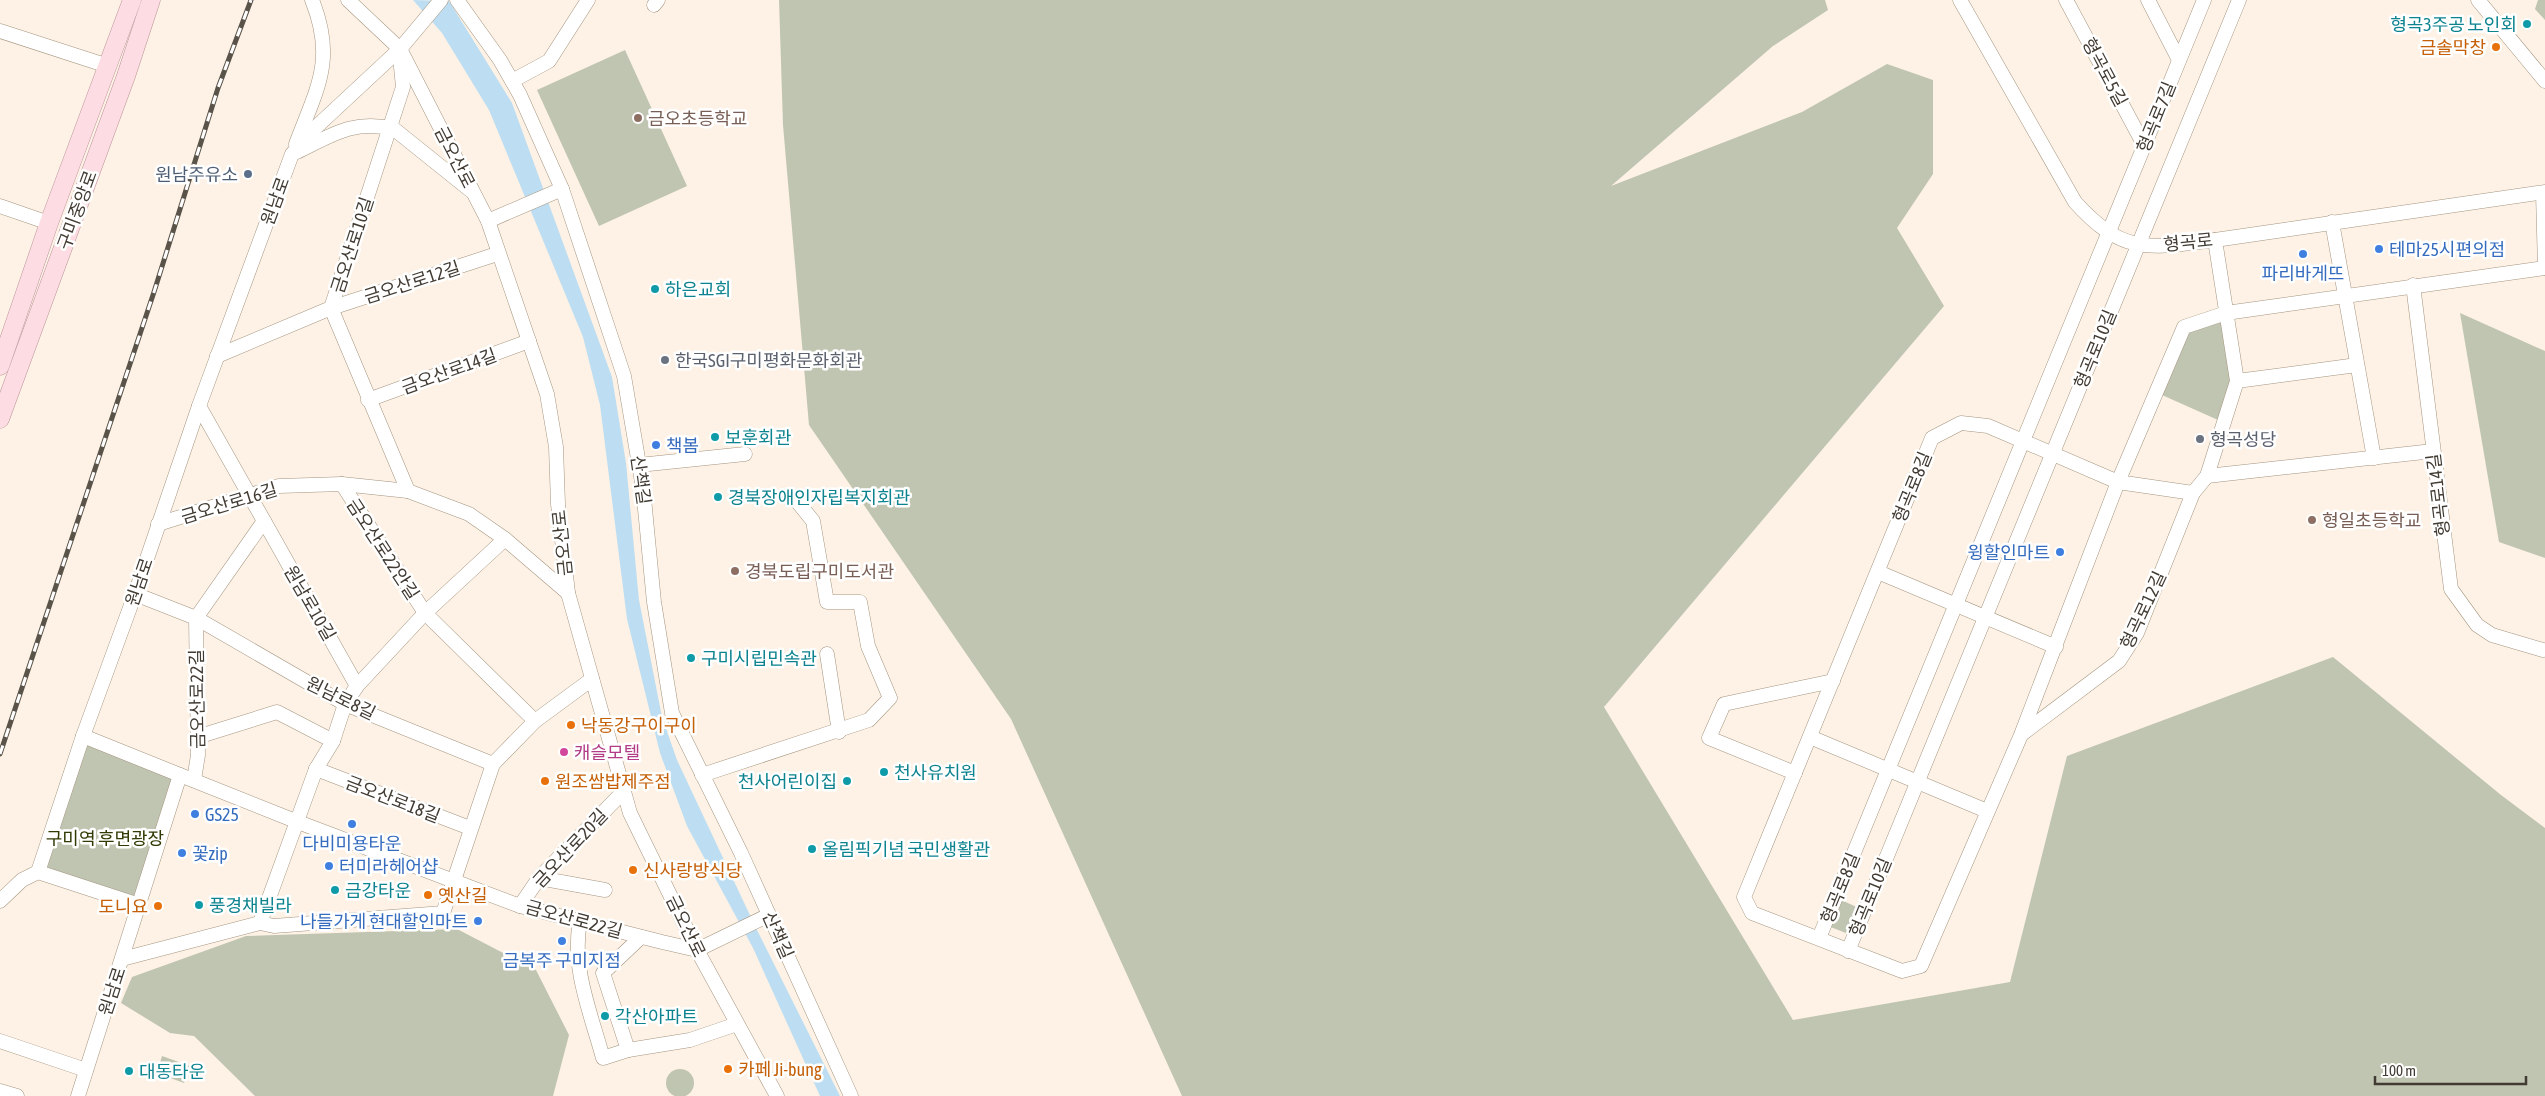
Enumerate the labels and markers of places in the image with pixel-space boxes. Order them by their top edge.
place label: 형곡3주공 노인회 [2390,14,2517,35]
marker: 형곡3주공 노인회 [2521,18,2533,30]
place label: 금솔막창 [2420,37,2486,58]
marker: 금솔막창 [2490,41,2502,53]
place label: 금오초등학교 [648,108,747,129]
marker: 금오초등학교 [632,112,644,124]
place label: 원남주유소 [155,164,238,185]
marker: 원남주유소 [242,168,254,180]
place label: 테마25시편의점 [2389,239,2505,260]
marker: 테마25시편의점 [2373,243,2385,255]
marker: 파리바게뜨 [2297,248,2309,260]
place label: 파리바게뜨 [2262,263,2344,284]
place label: 하은교회 [665,279,731,300]
marker: 하은교회 [649,283,661,295]
place label: 한국SGI구미평화문화회관 [675,350,863,371]
marker: 한국SGI구미평화문화회관 [659,354,671,366]
place label: 보훈회관 [725,427,792,448]
place label: 형곡성당 [2210,429,2276,450]
marker: 보훈회관 [709,431,721,443]
marker: 형곡성당 [2194,433,2206,445]
place label: 책봄 [666,435,699,456]
marker: 책봄 [650,439,662,451]
place label: 경북장애인자립복지회관 [728,487,911,508]
marker: 경북장애인자립복지회관 [712,491,724,503]
place label: 형일초등학교 [2322,510,2421,531]
marker: 형일초등학교 [2306,514,2318,526]
place label: 윙할인마트 [1967,542,2050,563]
marker: 윙할인마트 [2054,546,2066,558]
place label: 경북도립구미도서관 [745,561,894,582]
marker: 경북도립구미도서관 [729,565,741,577]
place label: 구미시립민속관 [701,648,817,669]
marker: 구미시립민속관 [685,652,697,664]
place label: 낙동강구이구이 [581,715,697,736]
marker: 낙동강구이구이 [565,719,577,731]
place label: 캐슬모텔 [574,742,640,763]
marker: 캐슬모텔 [558,746,570,758]
place label: 천사유치원 [894,762,977,783]
marker: 천사유치원 [878,766,890,778]
place label: 원조쌈밥제주점 [555,771,671,792]
place label: 천사어린이집 [738,771,837,792]
marker: 원조쌈밥제주점 [539,775,551,787]
marker: 천사어린이집 [841,775,853,787]
place label: GS25 [205,804,239,825]
marker: GS25 [189,808,201,820]
marker: 다비미용타운 [346,818,358,830]
place label: 다비미용타운 [302,833,402,854]
place label: 올림픽기념 국민생활관 [822,839,991,860]
place label: 꽃zip [192,843,228,864]
marker: 올림픽기념 국민생활관 [806,843,818,855]
marker: 꽃zip [176,847,188,859]
place label: 터미라헤어샵 [339,856,438,877]
marker: 터미라헤어샵 [323,860,335,872]
place label: 신사랑방식당 [643,860,742,881]
marker: 신사랑방식당 [627,864,639,876]
place label: 금강타운 [345,880,411,901]
marker: 금강타운 [329,884,341,896]
place label: 옛산길 [438,885,488,906]
marker: 옛산길 [422,889,434,901]
place label: 풍경채빌라 [209,895,292,916]
place label: 도니요 [98,896,148,917]
marker: 풍경채빌라 [193,899,205,911]
marker: 도니요 [152,900,164,912]
place label: 나들가게 현대할인마트 [300,911,468,932]
marker: 나들가게 현대할인마트 [472,915,484,927]
marker: 금복주 구미지점 [556,935,568,947]
place label: 금복주 구미지점 [503,950,621,971]
place label: 각산아파트 [615,1006,698,1027]
marker: 각산아파트 [599,1010,611,1022]
place label: 카페 Ji-bung [738,1059,822,1080]
place label: 대동타운 [139,1061,205,1082]
marker: 카페 Ji-bung [722,1063,734,1075]
marker: 대동타운 [123,1065,135,1077]

